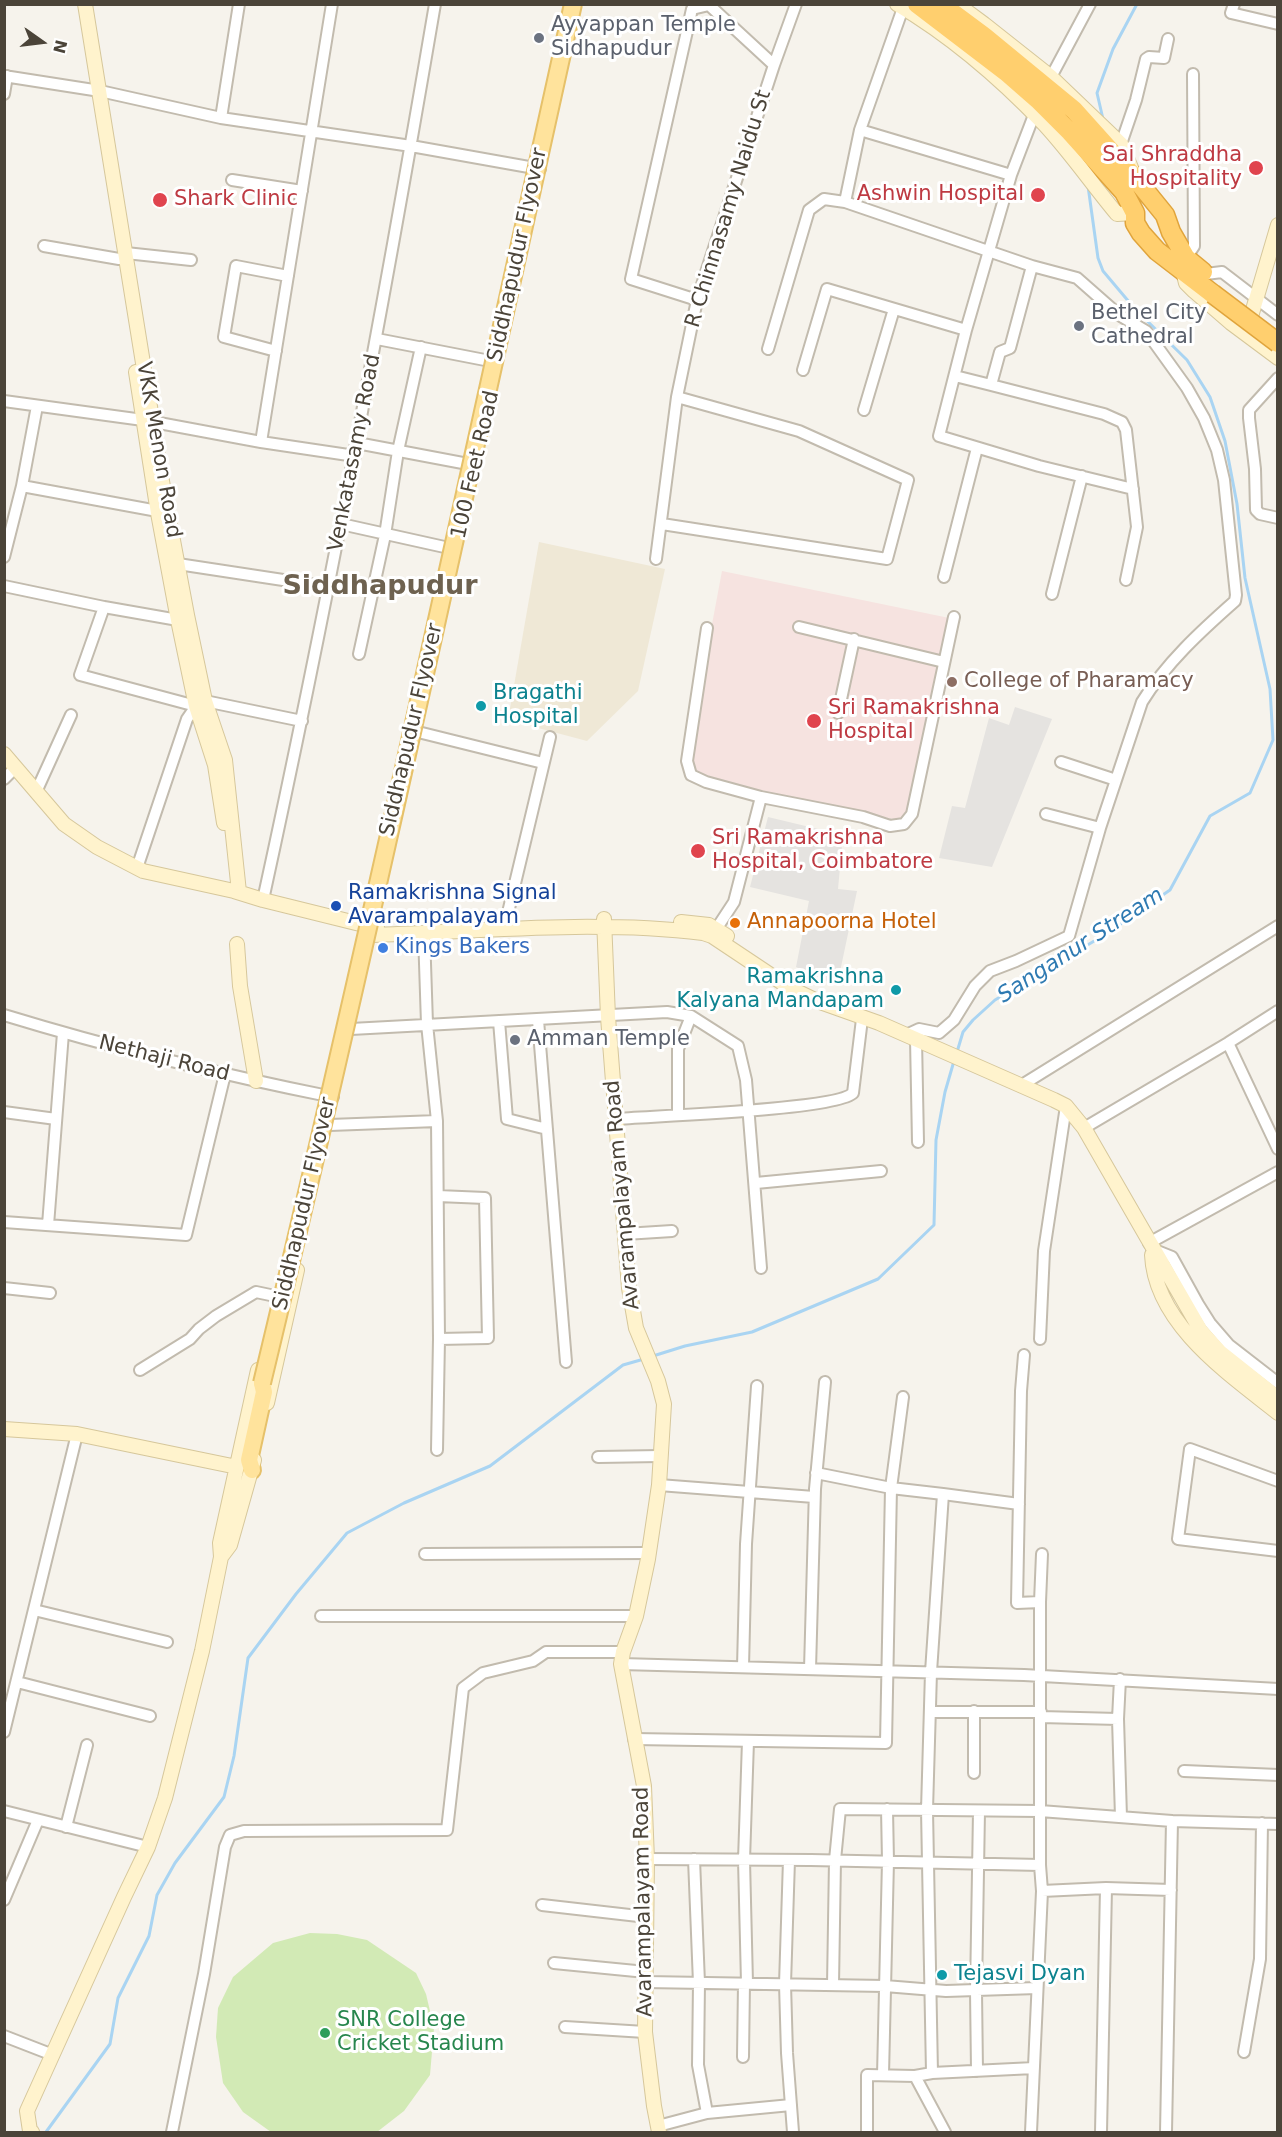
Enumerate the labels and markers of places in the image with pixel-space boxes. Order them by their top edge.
place label: Ayyappan Temple Sidhapudur [551,13,736,63]
marker: Ayyappan Temple Sidhapudur [532,31,546,45]
place label: Sai Shraddha Hospitality [1102,143,1242,193]
marker: Sai Shraddha Hospitality [1247,159,1265,177]
place label: Ashwin Hospital [857,182,1024,208]
marker: Ashwin Hospital [1029,186,1047,204]
place label: Shark Clinic [174,187,298,213]
marker: Shark Clinic [151,191,169,209]
place label: Bethel City Cathedral [1091,301,1206,351]
marker: Bethel City Cathedral [1072,319,1086,333]
place label: College of Pharamacy [964,669,1194,695]
marker: College of Pharamacy [945,675,959,689]
place label: Bragathi Hospital [493,681,582,731]
place label: Sri Ramakrishna Hospital [828,696,1000,746]
marker: Bragathi Hospital [474,699,488,713]
marker: Sri Ramakrishna Hospital [805,712,823,730]
place label: Sri Ramakrishna Hospital, Coimbatore [712,826,933,876]
marker: Sri Ramakrishna Hospital, Coimbatore [689,842,707,860]
place label: Ramakrishna Signal Avarampalayam [348,881,557,931]
marker: Ramakrishna Signal Avarampalayam [329,899,343,913]
place label: Annapoorna Hotel [747,910,937,936]
marker: Annapoorna Hotel [728,916,742,930]
place label: Kings Bakers [395,935,530,961]
marker: Kings Bakers [376,941,390,955]
place label: Ramakrishna Kalyana Mandapam [677,965,884,1015]
marker: Ramakrishna Kalyana Mandapam [889,983,903,997]
place label: Amman Temple [527,1027,690,1053]
marker: Amman Temple [508,1033,522,1047]
place label: Tejasvi Dyan [954,1962,1086,1988]
marker: Tejasvi Dyan [935,1968,949,1982]
place label: SNR College Cricket Stadium [337,2008,504,2058]
marker: SNR College Cricket Stadium [318,2026,332,2040]

